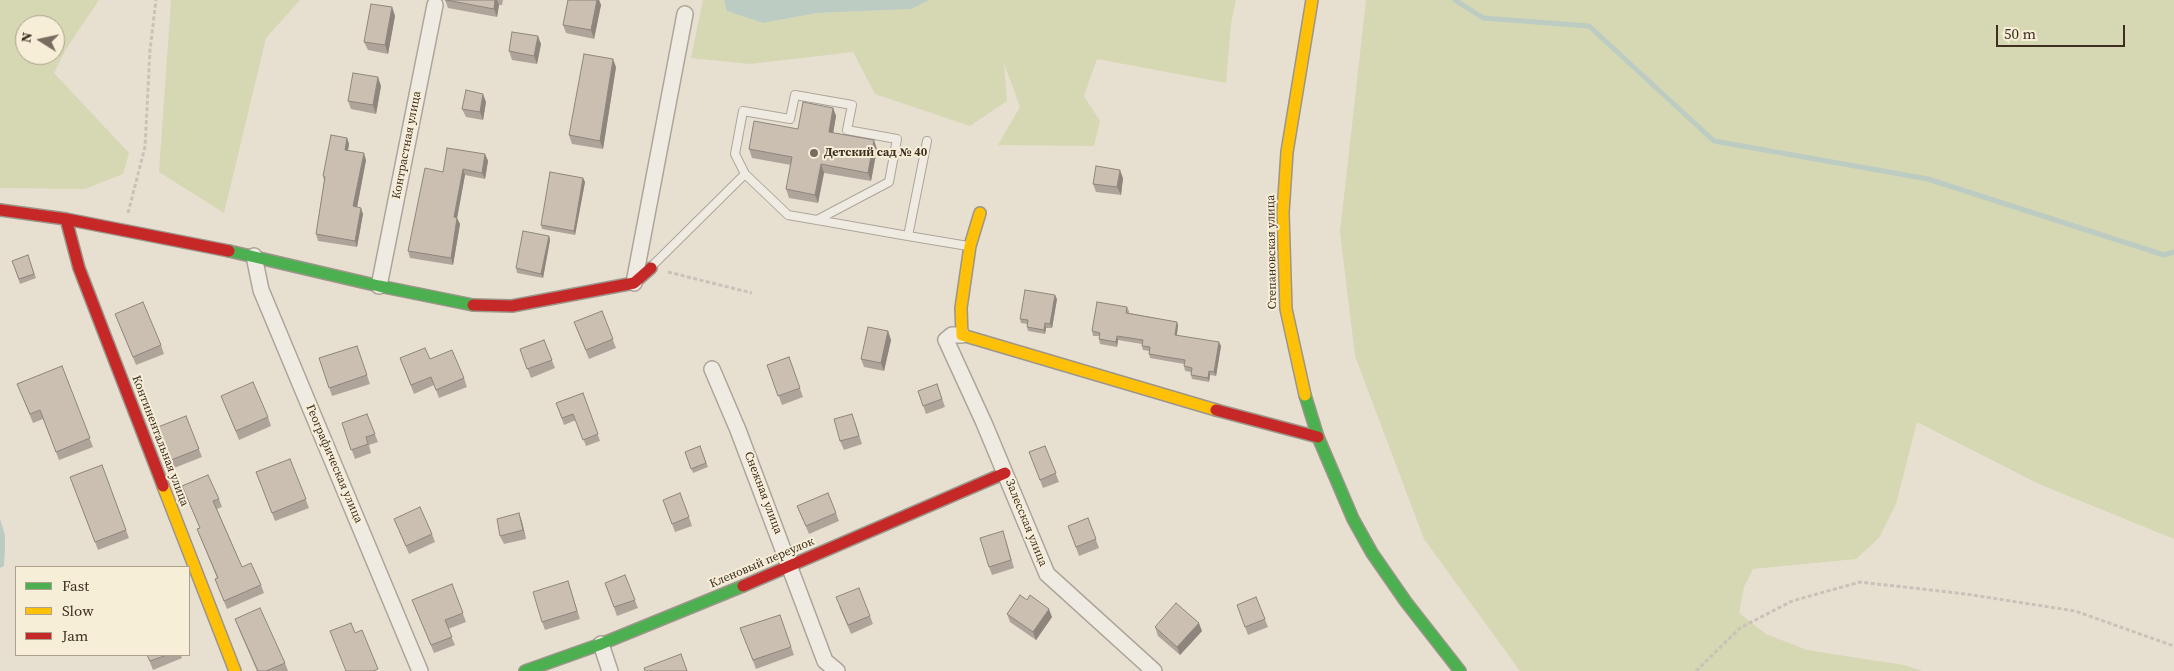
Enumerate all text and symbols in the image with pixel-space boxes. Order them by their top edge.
north arrow [15,15,65,65]
scale bar [1999,15,2128,47]
text: 50 m [2004,23,2036,44]
text: N [15,31,37,44]
street label: Контрастная улица [389,90,425,200]
place label: Детский сад № 40 [824,146,927,160]
marker: Детский сад № 40 [808,147,820,159]
street label: Степановская улица [1264,195,1280,309]
street label: Континентальная улица [128,374,192,508]
street label: Географическая улица [302,402,366,526]
street label: Снежная улица [741,450,785,536]
street label: Залесская улица [1002,477,1050,569]
street label: Кленовый переулок [707,534,817,592]
legend [15,566,190,656]
text: Fast [62,575,89,596]
text: Slow [62,600,94,621]
text: Jam [62,625,88,646]

